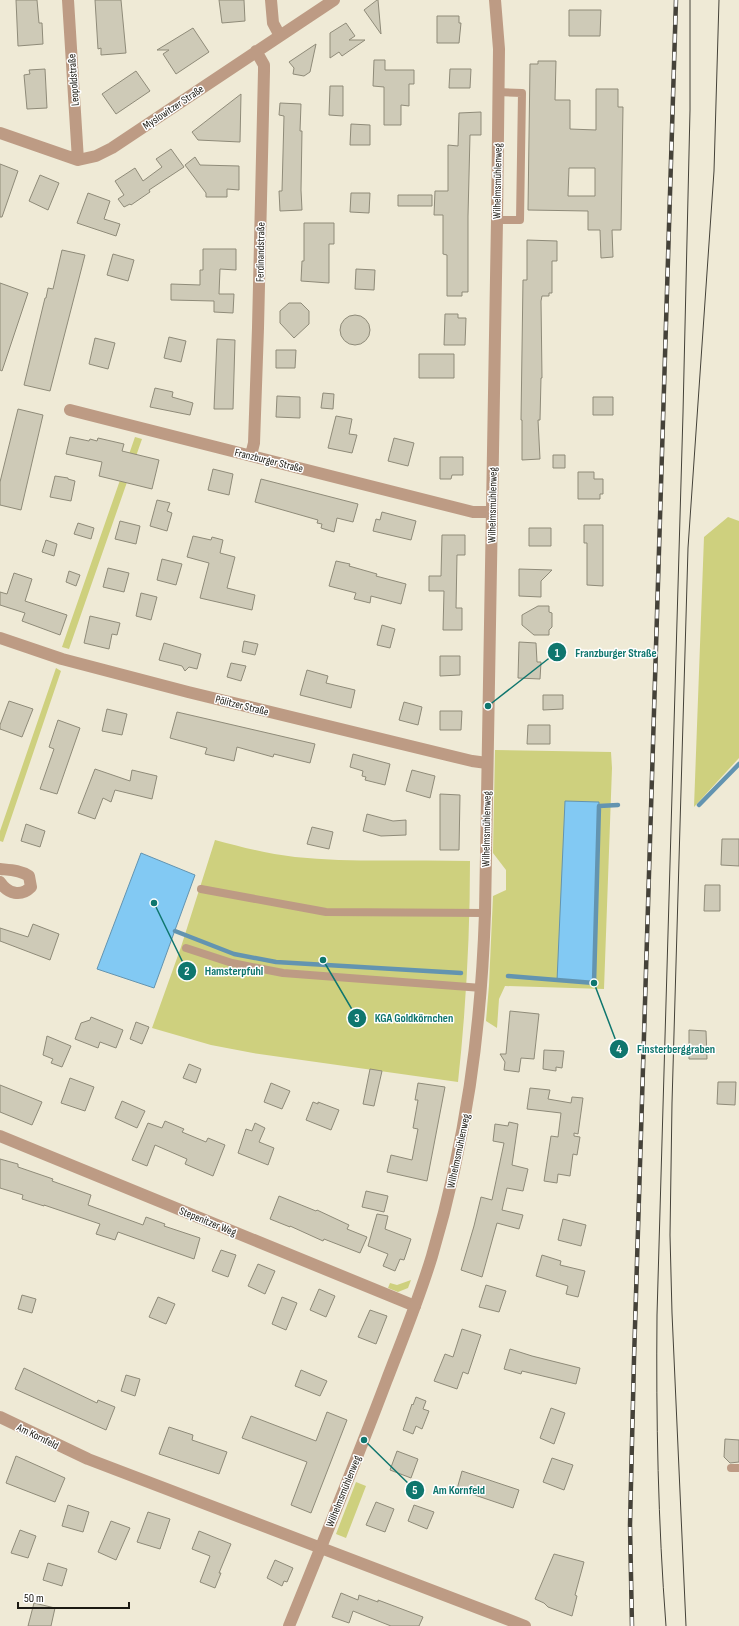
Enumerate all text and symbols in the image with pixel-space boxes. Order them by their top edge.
street label: Leopoldstraße [65,53,82,106]
street label: Myslowitzer Straße [140,82,206,132]
street label: Wilhelmsmühlenweg [490,142,505,219]
street label: Ferdinandstraße [253,222,268,282]
street label: Franzburger Straße [233,446,304,475]
street label: Wilhelmsmühlenweg [485,466,500,543]
callout: Franzburger Straße [547,640,665,664]
text: 1 [555,646,560,661]
text: Franzburger Straße [575,646,657,661]
street label: Pölitzer Straße [214,693,270,718]
street label: Wilhelmsmühlenweg [479,790,494,867]
callout: Hamsterpfuhl [177,959,271,983]
text: 2 [184,964,190,979]
text: Hamsterpfuhl [205,964,263,979]
callout: KGA Goldkörnchen [347,1006,462,1030]
text: 3 [354,1011,360,1026]
text: KGA Goldkörnchen [375,1011,453,1026]
callout: Finsterberggraben [609,1037,723,1061]
text: 4 [616,1042,622,1057]
text: Finsterberggraben [637,1042,715,1057]
street label: Wilhelmsmühlenweg [444,1112,473,1190]
street label: Stepenitzer Weg [177,1204,239,1239]
street label: Am Kornfeld [14,1420,61,1452]
street label: Wilhelmsmühlenweg [323,1453,364,1529]
callout: Am Kornfeld [405,1478,493,1502]
text: 5 [412,1483,418,1498]
text: Am Kornfeld [432,1483,485,1498]
scale bar [18,1584,129,1610]
text: 50 m [24,1591,44,1606]

